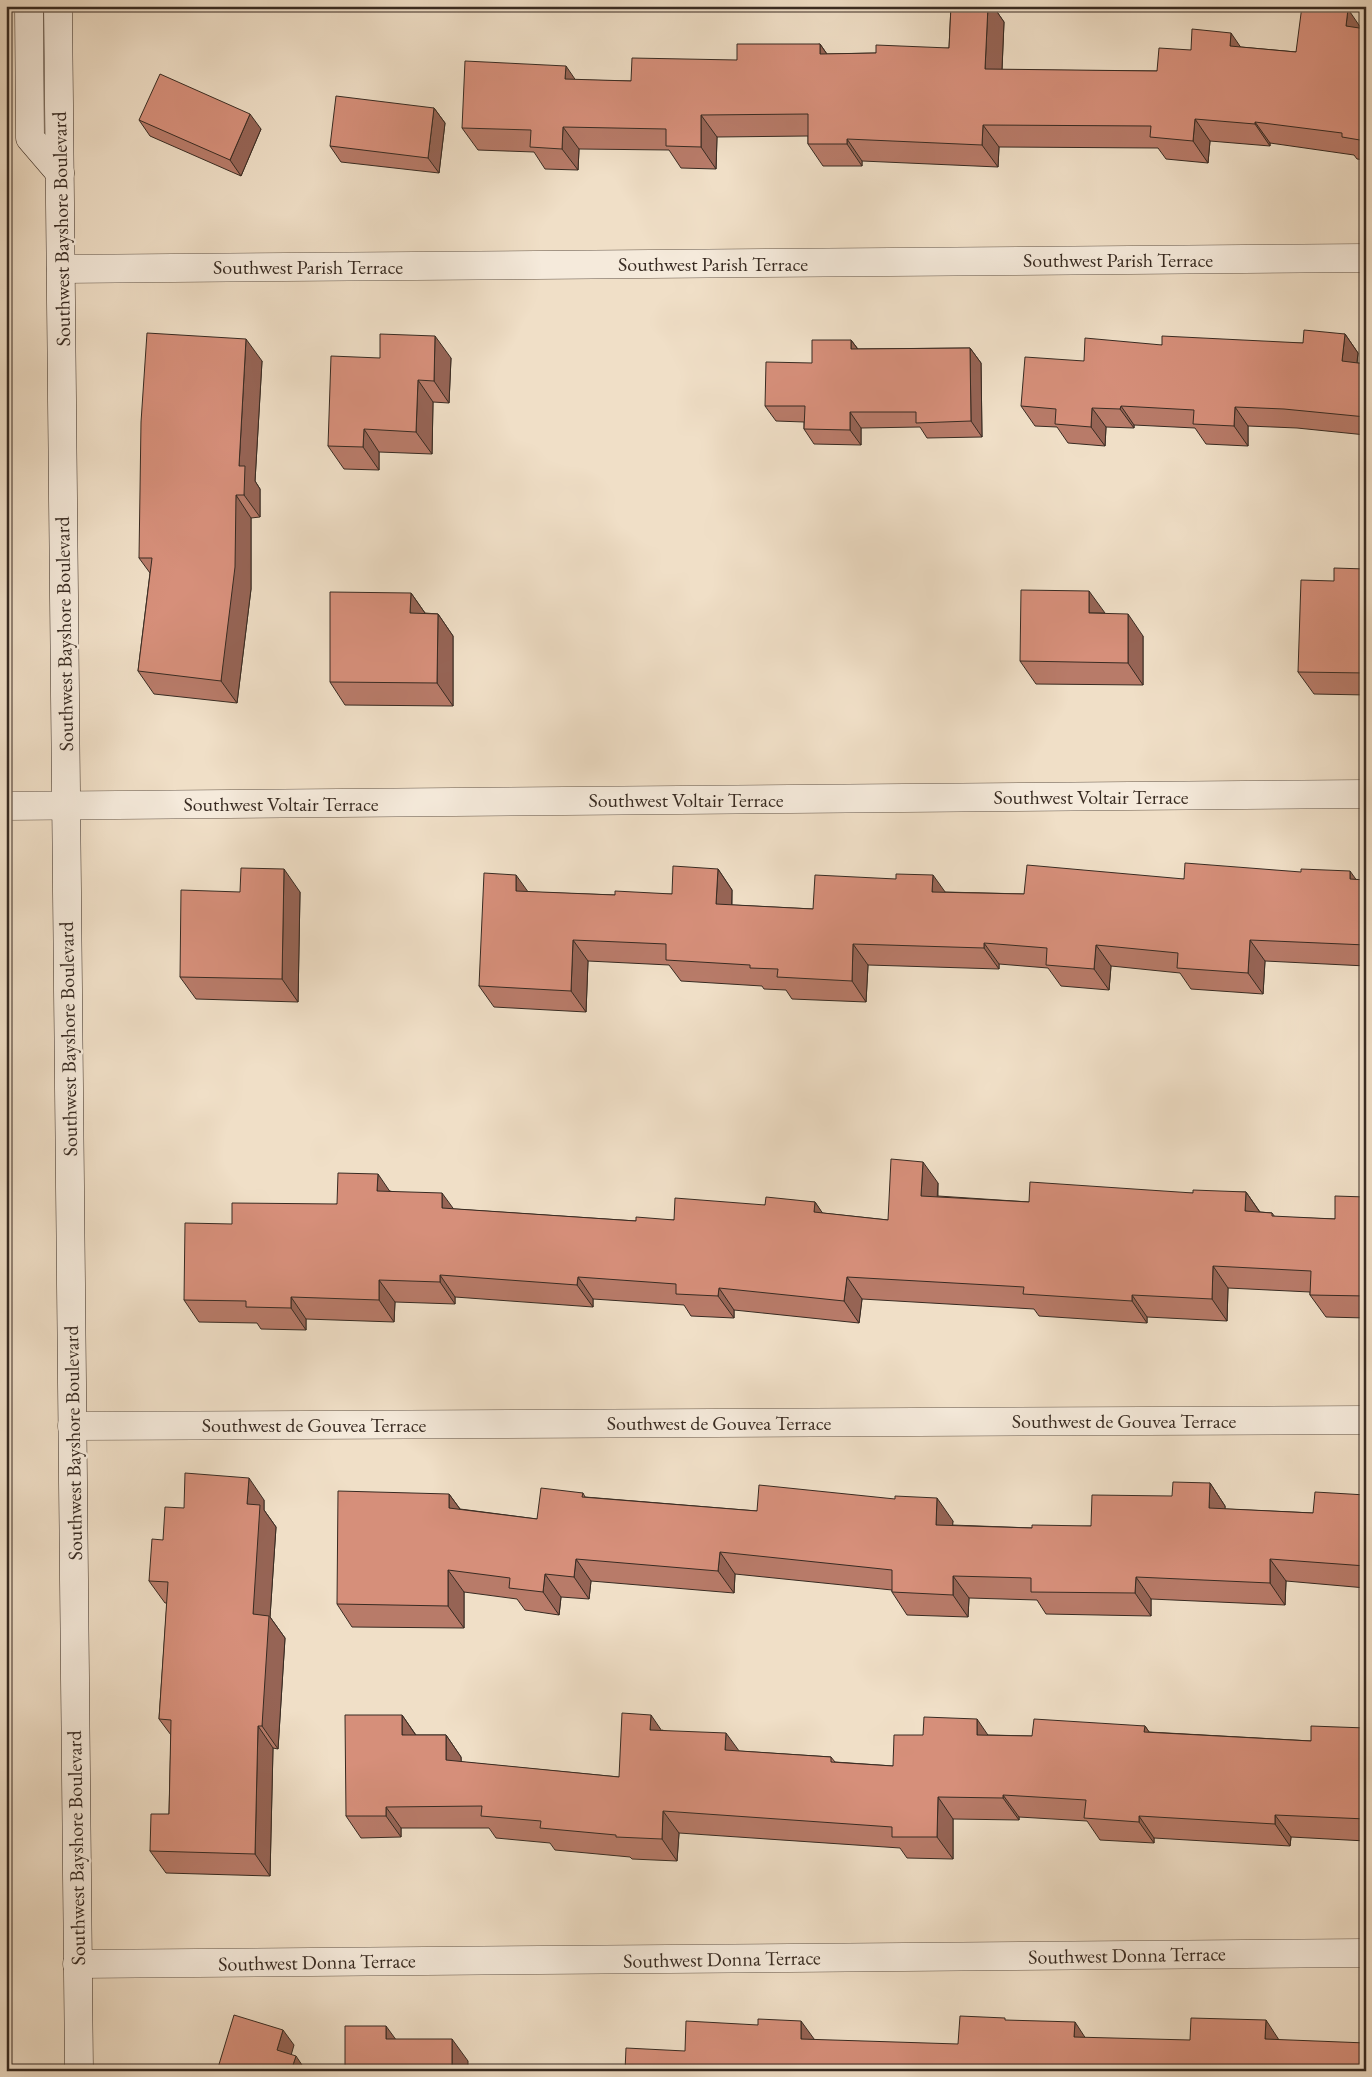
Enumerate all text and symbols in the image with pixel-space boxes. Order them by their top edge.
street label: Southwest Bayshore Boulevard [46,110,76,347]
street label: Southwest Parish Terrace [1023,247,1213,273]
street label: Southwest Parish Terrace [618,251,808,277]
street label: Southwest Parish Terrace [213,254,403,280]
street label: Southwest Bayshore Boulevard [49,515,79,752]
street label: Southwest Voltair Terrace [993,784,1189,810]
street label: Southwest Voltair Terrace [588,787,784,813]
street label: Southwest Voltair Terrace [183,791,379,817]
street label: Southwest Bayshore Boulevard [53,920,83,1157]
street label: Southwest Bayshore Boulevard [58,1324,88,1561]
street label: Southwest de Gouvea Terrace [1012,1408,1236,1434]
street label: Southwest de Gouvea Terrace [607,1410,831,1436]
street label: Southwest de Gouvea Terrace [202,1412,426,1438]
street label: Southwest Bayshore Boulevard [61,1729,91,1966]
street label: Southwest Donna Terrace [1028,1940,1226,1970]
street label: Southwest Donna Terrace [623,1944,821,1974]
street label: Southwest Donna Terrace [218,1947,416,1977]

